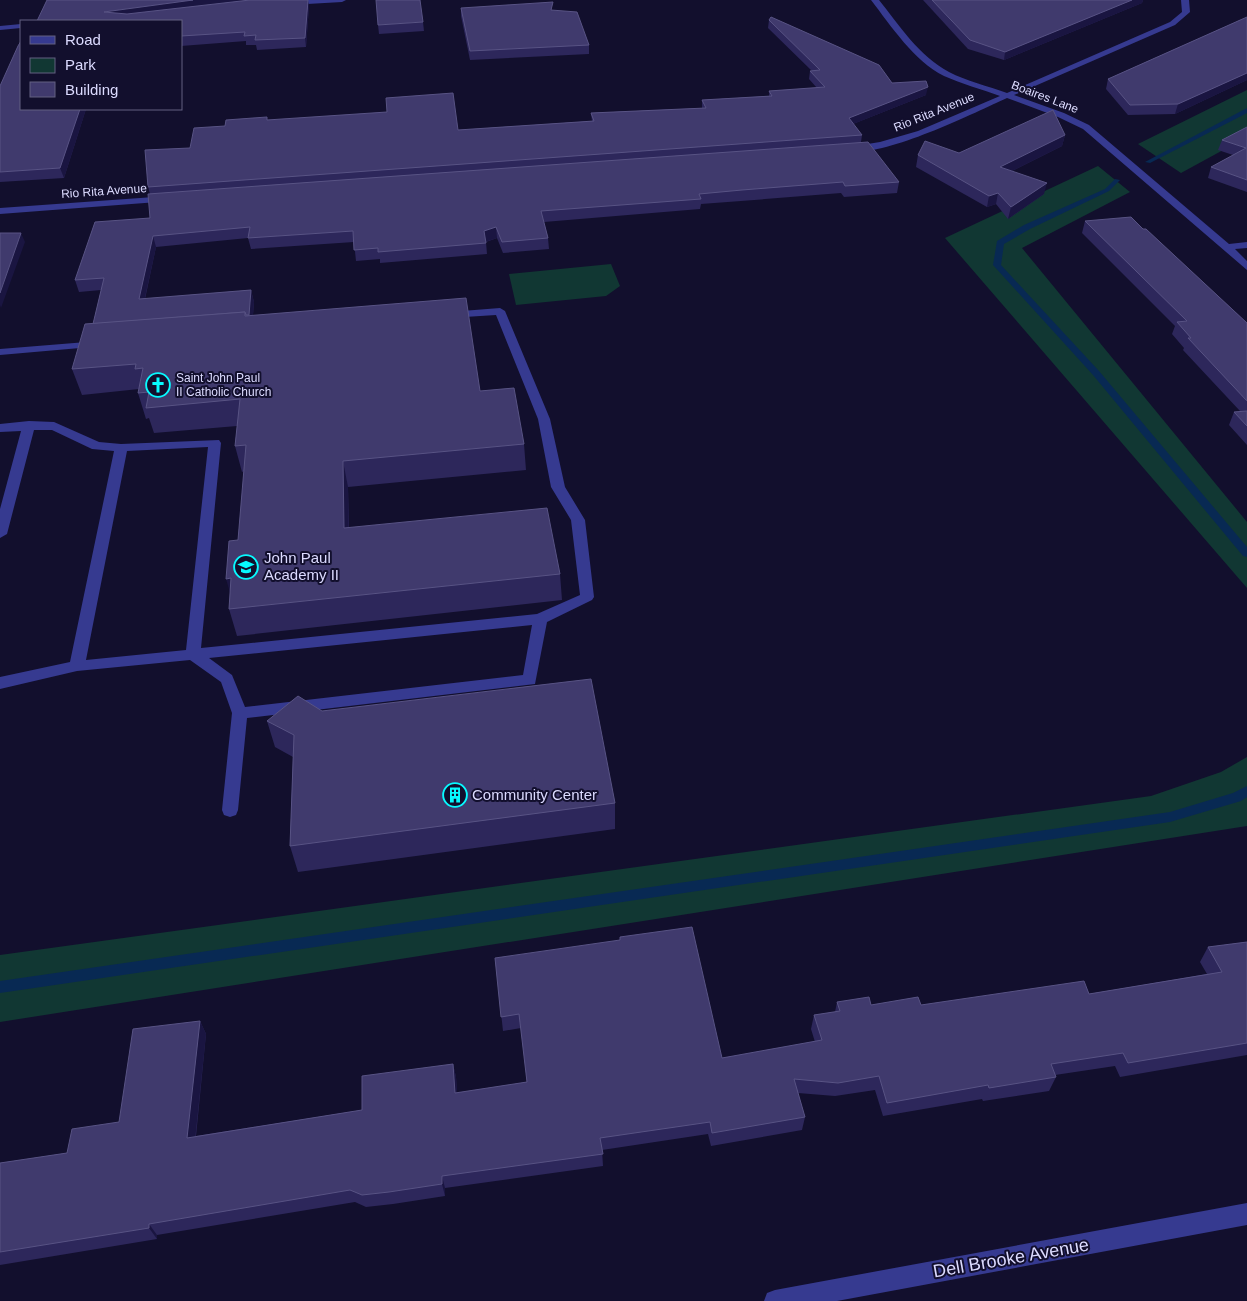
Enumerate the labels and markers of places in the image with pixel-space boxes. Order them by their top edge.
place label: Saint John Paul II Catholic Church [176,371,271,399]
church icon: Saint John Paul II Catholic Church [145,372,171,398]
place label: John Paul Academy II [264,549,339,583]
school or university icon: John Paul Academy II [233,554,259,580]
building icon: Community Center [442,782,468,808]
place label: Community Center [472,786,597,803]

